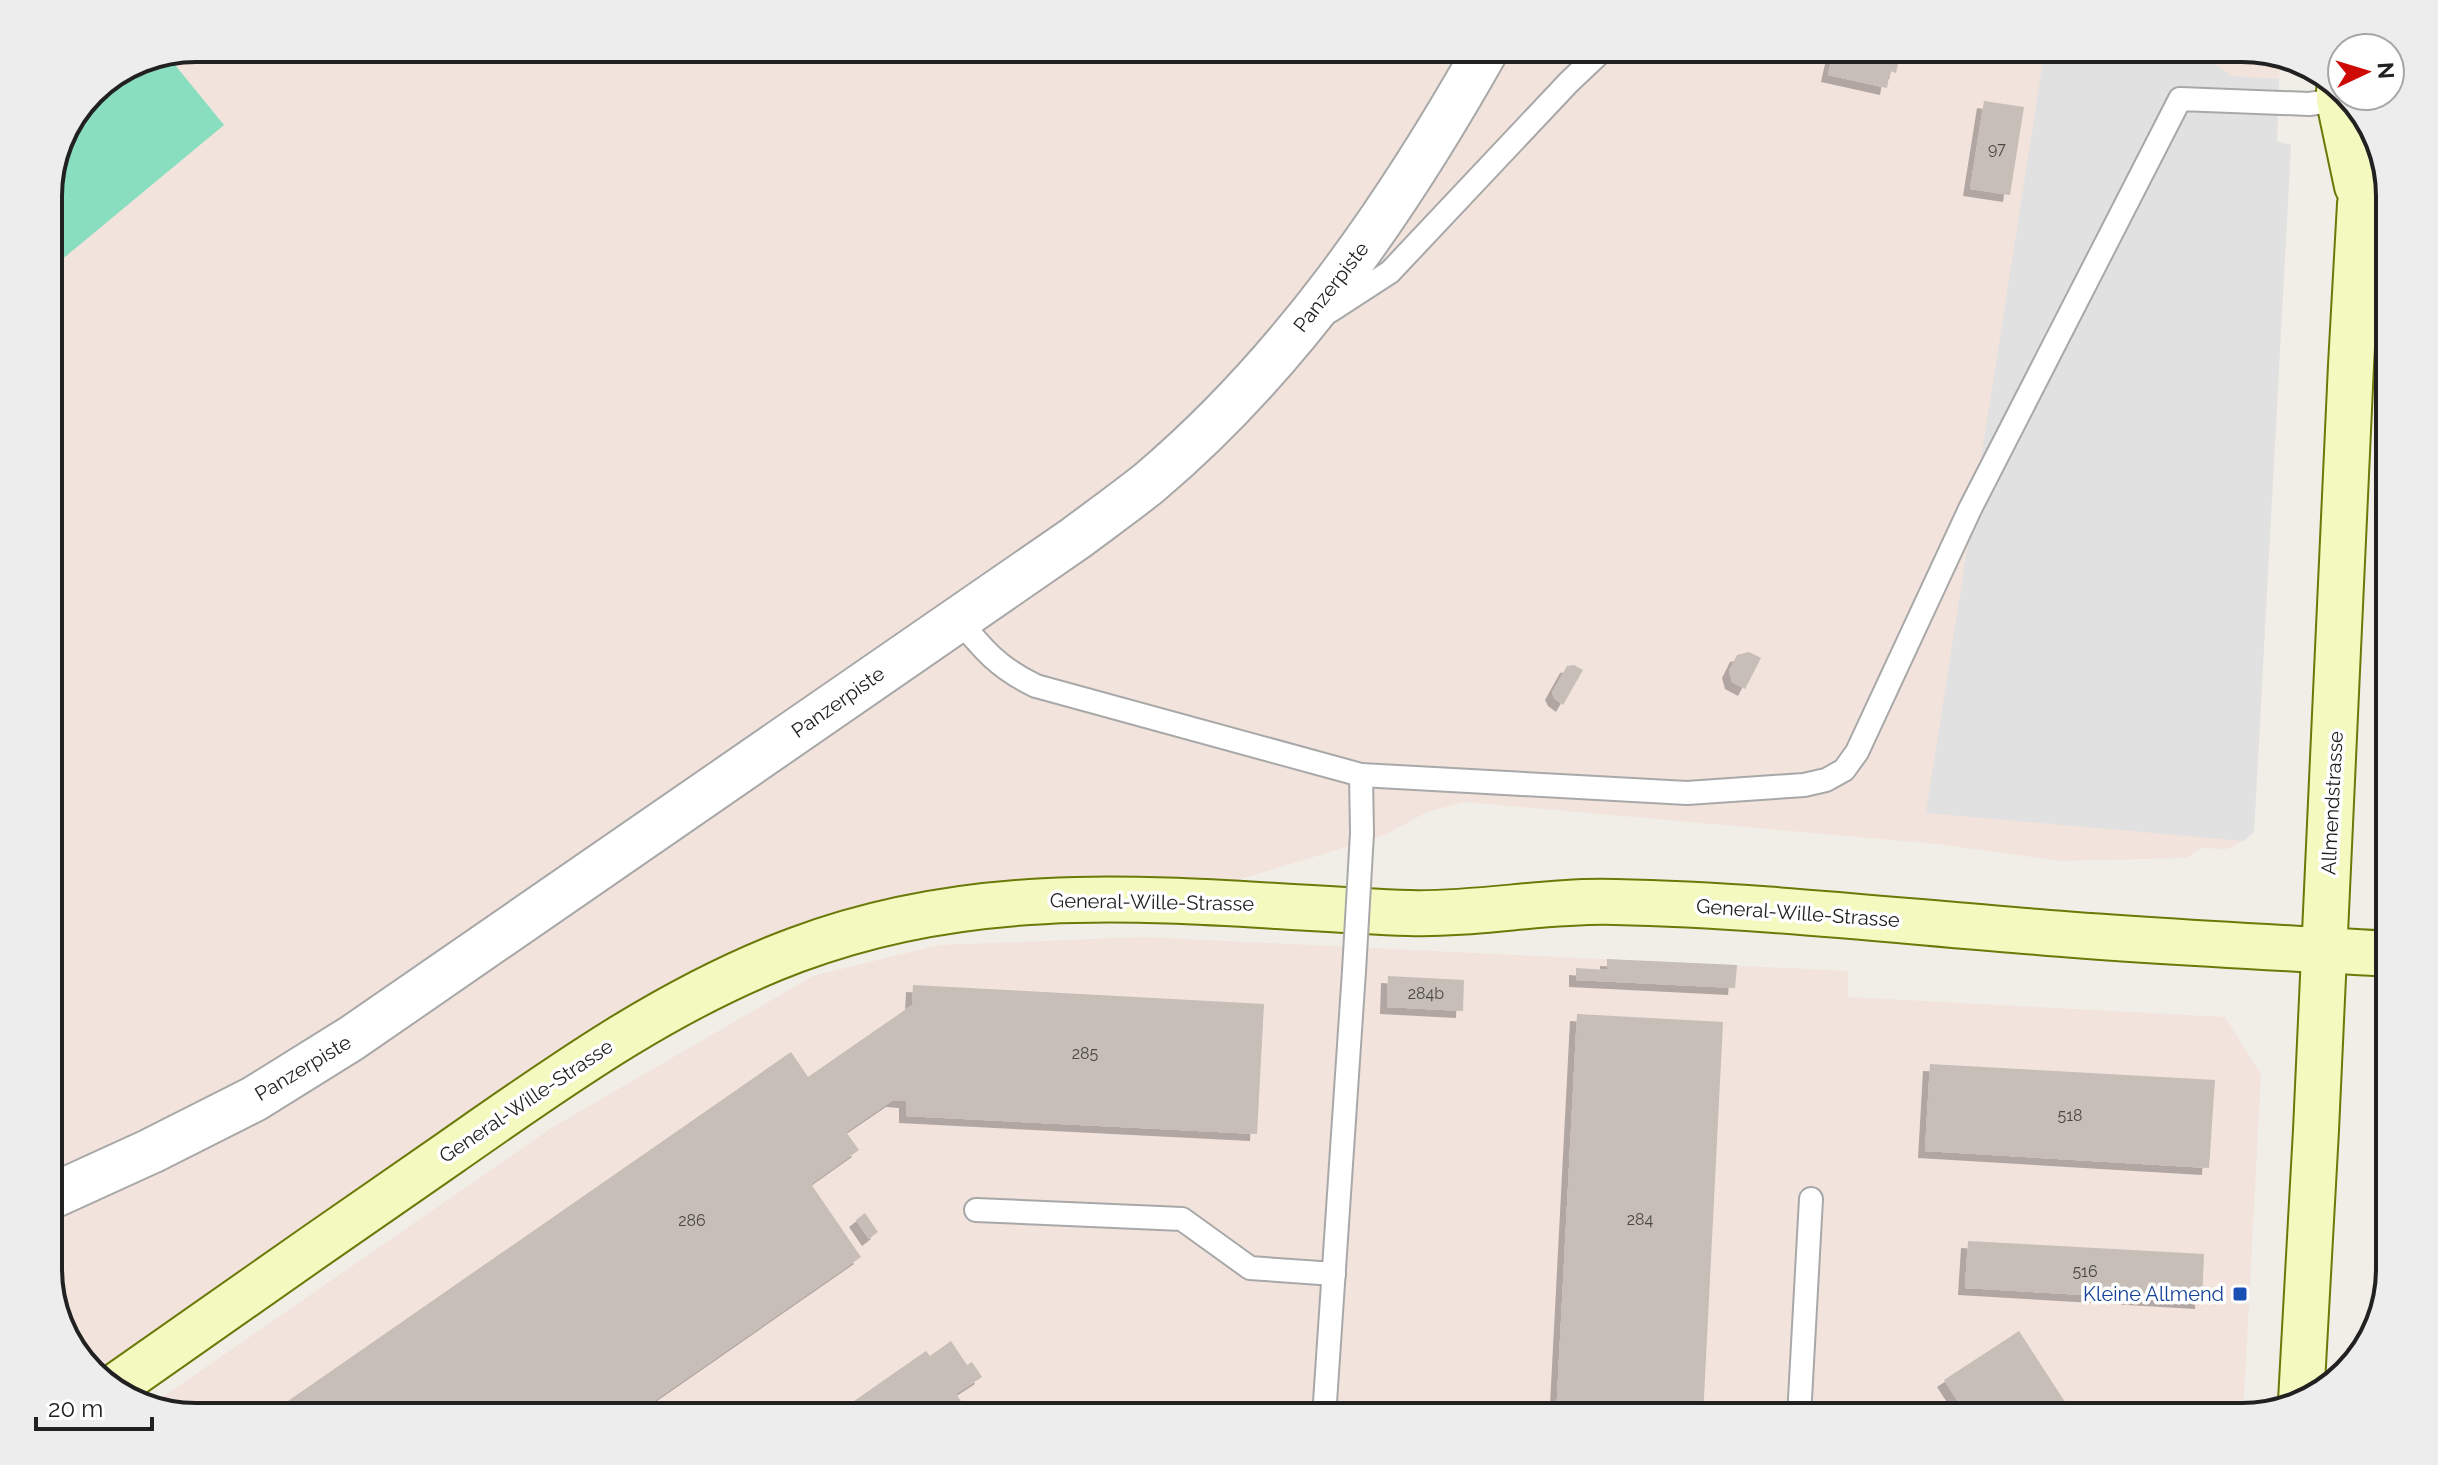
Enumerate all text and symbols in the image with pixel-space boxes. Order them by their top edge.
north arrow [2326,32,2406,112]
text: N [2372,61,2400,80]
house number: 97 [1988,139,2006,158]
street label: Panzerpiste [1288,237,1374,337]
street label: Panzerpiste [787,661,889,743]
street label: Allmendstrasse [2316,730,2348,875]
street label: General-Wille-Strasse [1050,888,1254,916]
street label: General-Wille-Strasse [1695,894,1901,932]
house number: 284b [1408,984,1444,1003]
street label: Panzerpiste [251,1030,356,1106]
street label: General-Wille-Strasse [435,1034,618,1168]
house number: 285 [1072,1044,1099,1063]
house number: 518 [2057,1106,2083,1125]
house number: 284 [1627,1210,1654,1229]
house number: 286 [678,1211,706,1230]
house number: 516 [2072,1262,2098,1281]
place label: Kleine Allmend [2083,1282,2224,1306]
marker: Kleine Allmend [2231,1285,2249,1303]
scale bar [36,1381,152,1431]
text: 20 m [48,1394,103,1423]

